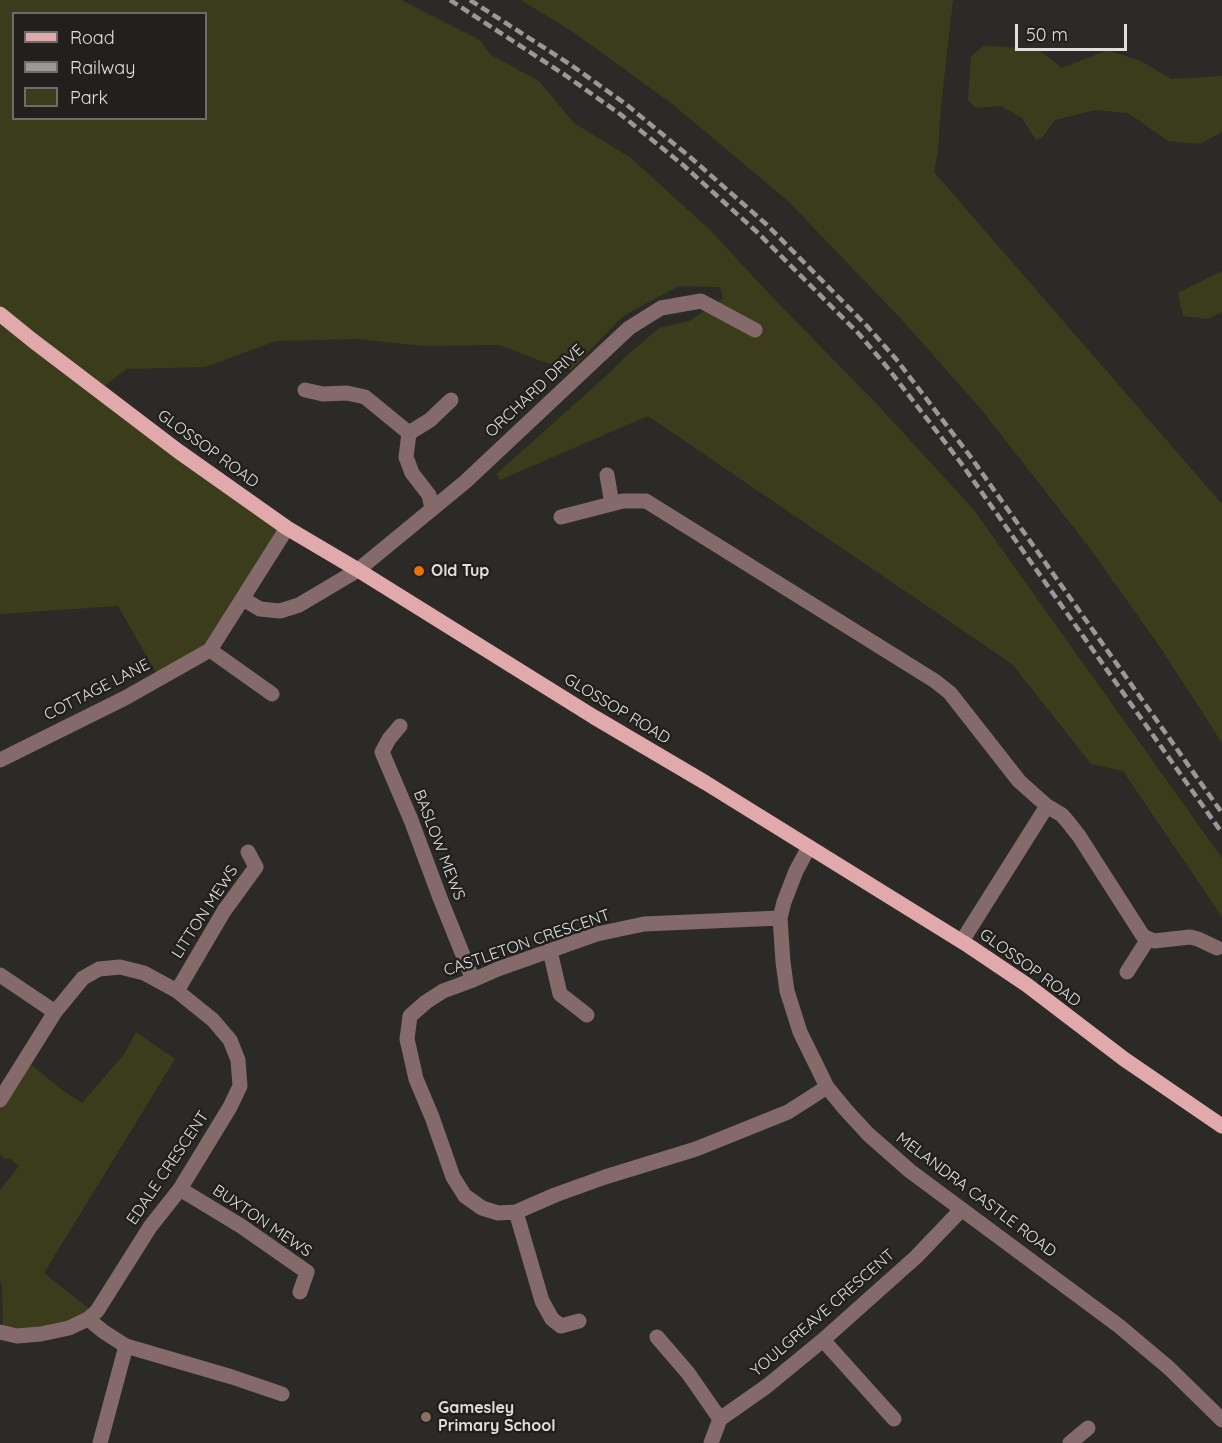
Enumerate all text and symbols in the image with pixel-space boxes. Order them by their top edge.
legend [12,12,207,120]
scale bar [1018,12,1130,50]
text: 50 m [1026,23,1068,46]
text: Road [70,26,115,49]
text: Railway [70,56,136,79]
text: Park [70,86,108,109]
street label: ORCHARD DRIVE [482,340,588,442]
street label: GLOSSOP ROAD [154,406,262,492]
place label: Old Tup [431,561,489,581]
marker: Old Tup [412,564,426,578]
street label: COTTAGE LANE [41,655,153,725]
street label: GLOSSOP ROAD [560,670,674,748]
street label: BASLOW MEWS [409,787,469,903]
street label: LITTON MEWS [168,862,242,962]
street label: CASTLETON CRESCENT [441,905,613,981]
street label: GLOSSOP ROAD [976,925,1084,1011]
street label: EDALE CRESCENT [123,1108,213,1228]
street label: MELANDRA CASTLE ROAD [892,1128,1060,1262]
street label: BUXTON MEWS [209,1181,315,1261]
street label: YOULGREAVE CRESCENT [747,1245,899,1381]
place label: Gamesley Primary School [438,1398,556,1436]
marker: Gamesley Primary School [419,1410,433,1424]

